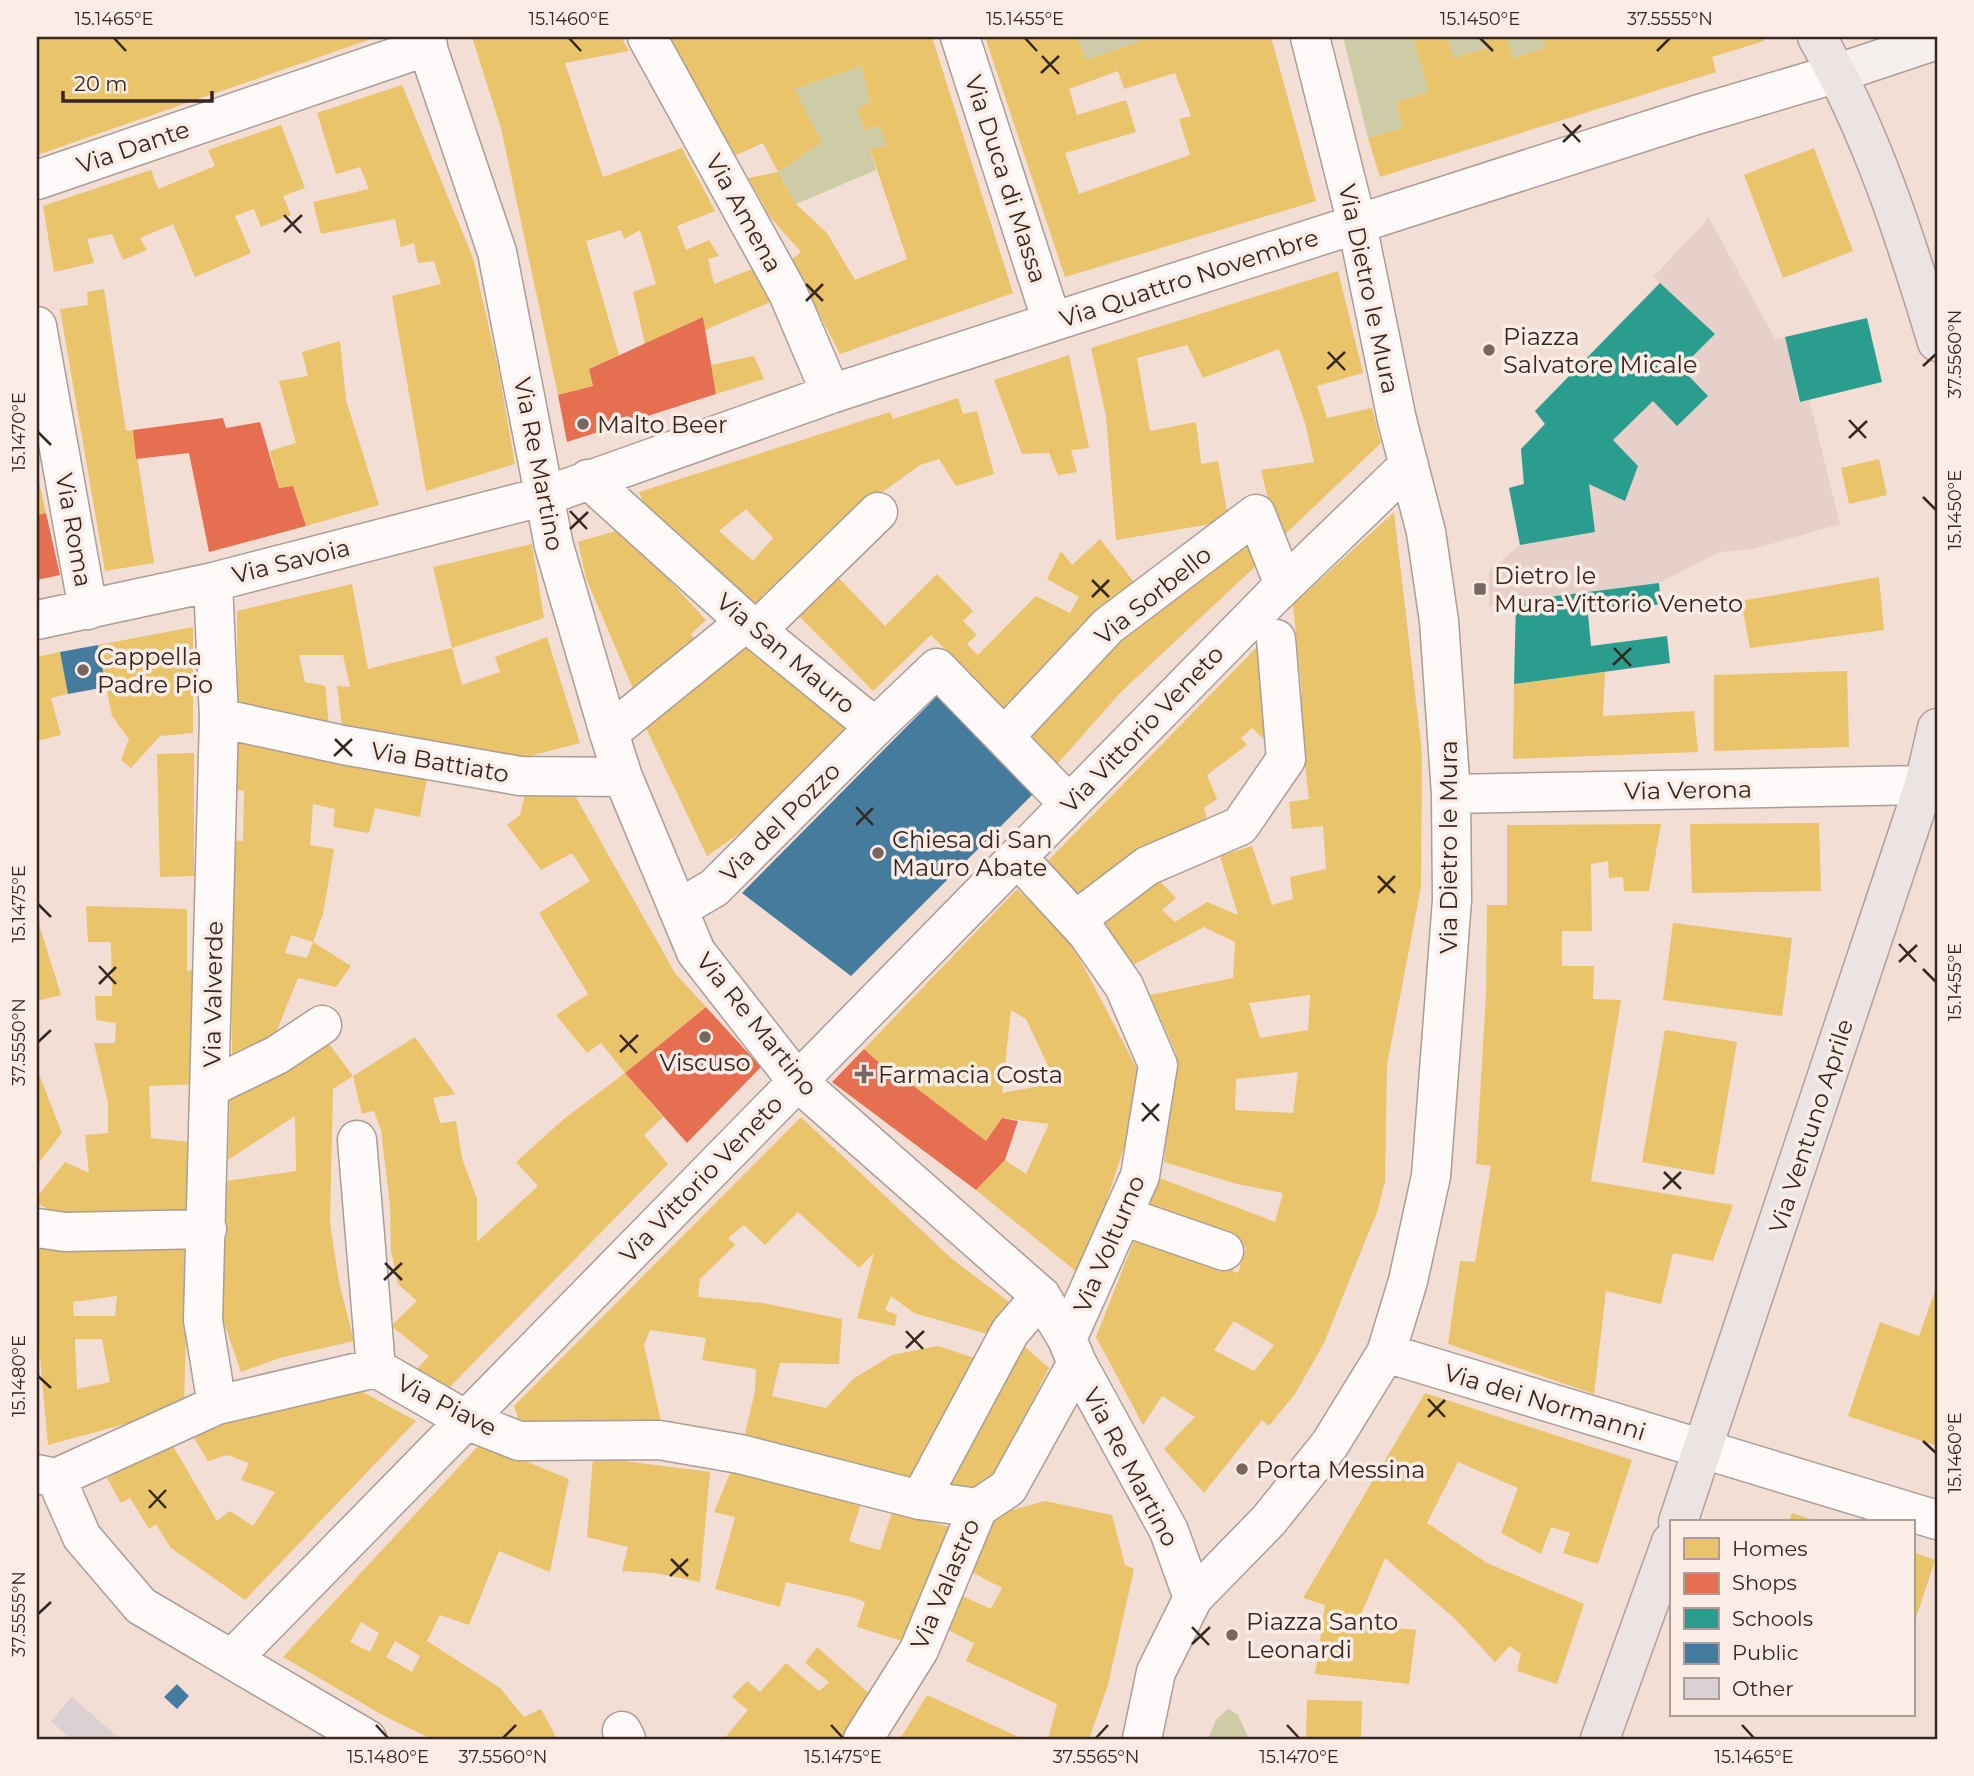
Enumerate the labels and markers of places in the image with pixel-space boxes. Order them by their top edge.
place label: Piazza Salvatore Micale [1503,322,1698,379]
marker: Piazza Salvatore Micale [1481,342,1497,358]
place label: Malto Beer [597,410,728,439]
marker: Malto Beer [575,416,591,432]
place label: Dietro le Mura-Vittorio Veneto [1494,561,1743,618]
marker: Dietro le Mura-Vittorio Veneto [1472,581,1488,597]
place label: Cappella Padre Pio [97,642,213,699]
marker: Cappella Padre Pio [75,662,91,678]
place label: Chiesa di San Mauro Abate [892,825,1053,882]
marker: Chiesa di San Mauro Abate [870,845,886,861]
marker: Viscuso [697,1029,713,1045]
place label: Viscuso [660,1048,750,1077]
place label: Farmacia Costa [878,1060,1063,1089]
marker: Farmacia Costa [856,1066,872,1082]
place label: Porta Messina [1256,1455,1425,1484]
marker: Porta Messina [1234,1461,1250,1477]
place label: Piazza Santo Leonardi [1246,1607,1398,1664]
marker: Piazza Santo Leonardi [1224,1627,1240,1643]

